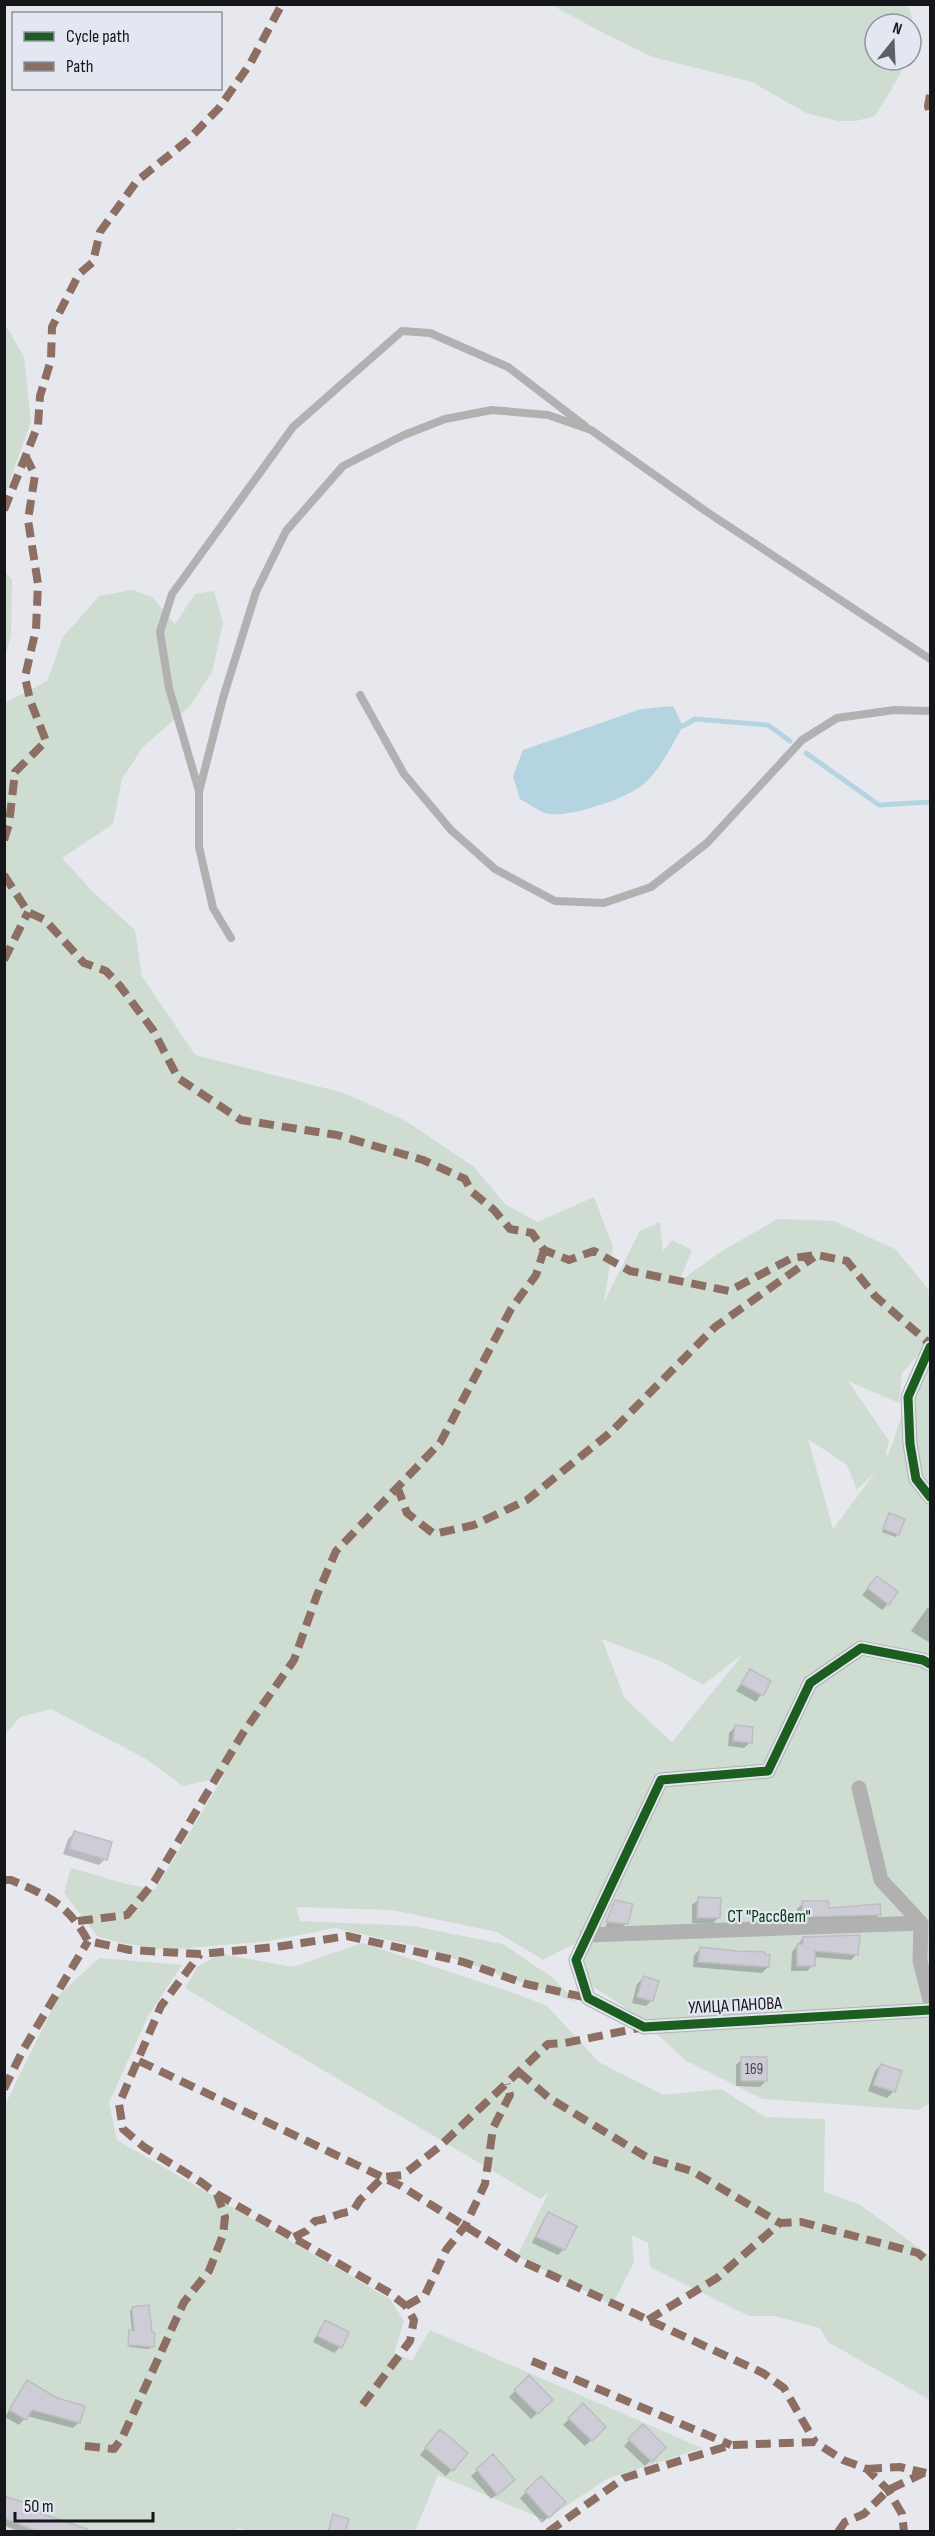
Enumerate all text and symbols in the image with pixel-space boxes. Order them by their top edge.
legend [12,12,222,90]
north arrow [863,12,923,72]
text: N [890,19,904,40]
text: Cycle path [66,26,130,47]
text: Path [66,56,94,77]
park label: СТ "Рассвет" [727,1906,811,1927]
street label: УЛИЦА ПАНОВА [688,1993,783,2018]
house number: 169 [745,2060,763,2079]
scale bar [15,2485,153,2523]
text: 50 m [24,2496,54,2517]

